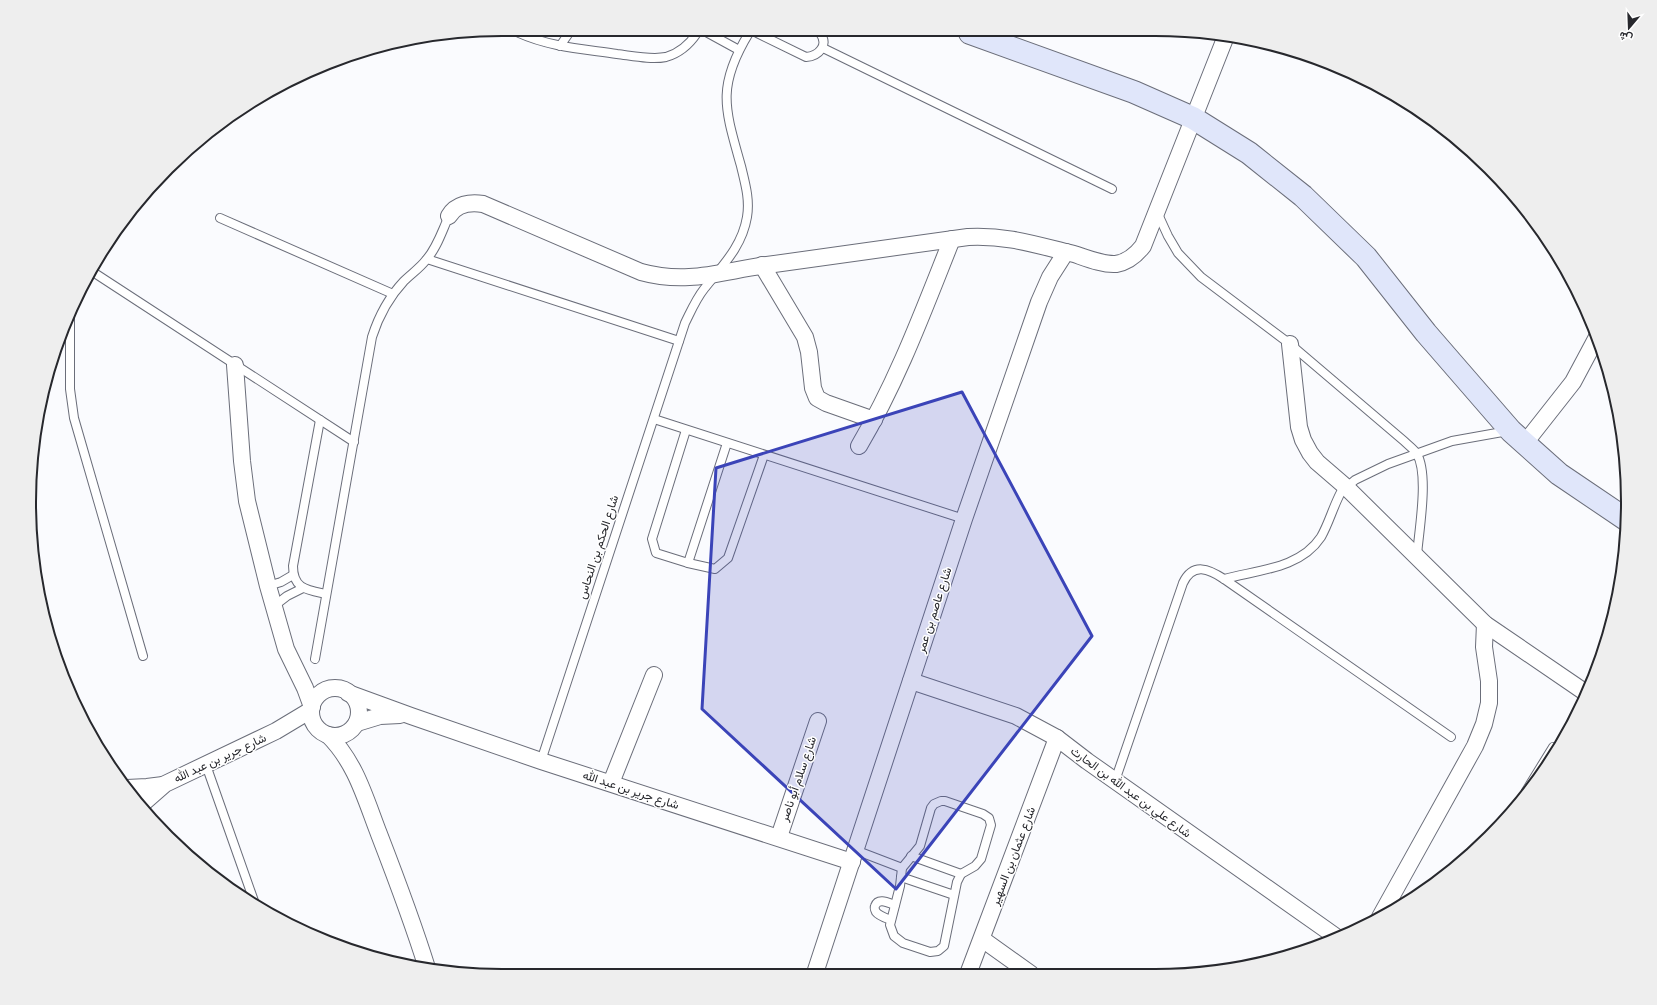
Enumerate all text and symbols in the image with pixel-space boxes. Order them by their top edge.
north arrow [1609,8,1649,48]
text: ش [1617,28,1635,47]
street label: شارع الحكم بن النحاس [572,492,623,601]
street label: شارع عاصم بن عمر [910,565,956,656]
street label: شارع جرير بن عبد الله [170,728,269,787]
street label: شارع سلام أبو ناصر [774,734,821,825]
street label: شارع علي بن عبد الله بن الحارث [1066,741,1196,843]
street label: شارع جرير بن عبد الله [581,765,682,814]
street label: شارع عثمان بن السهير [985,804,1040,909]

